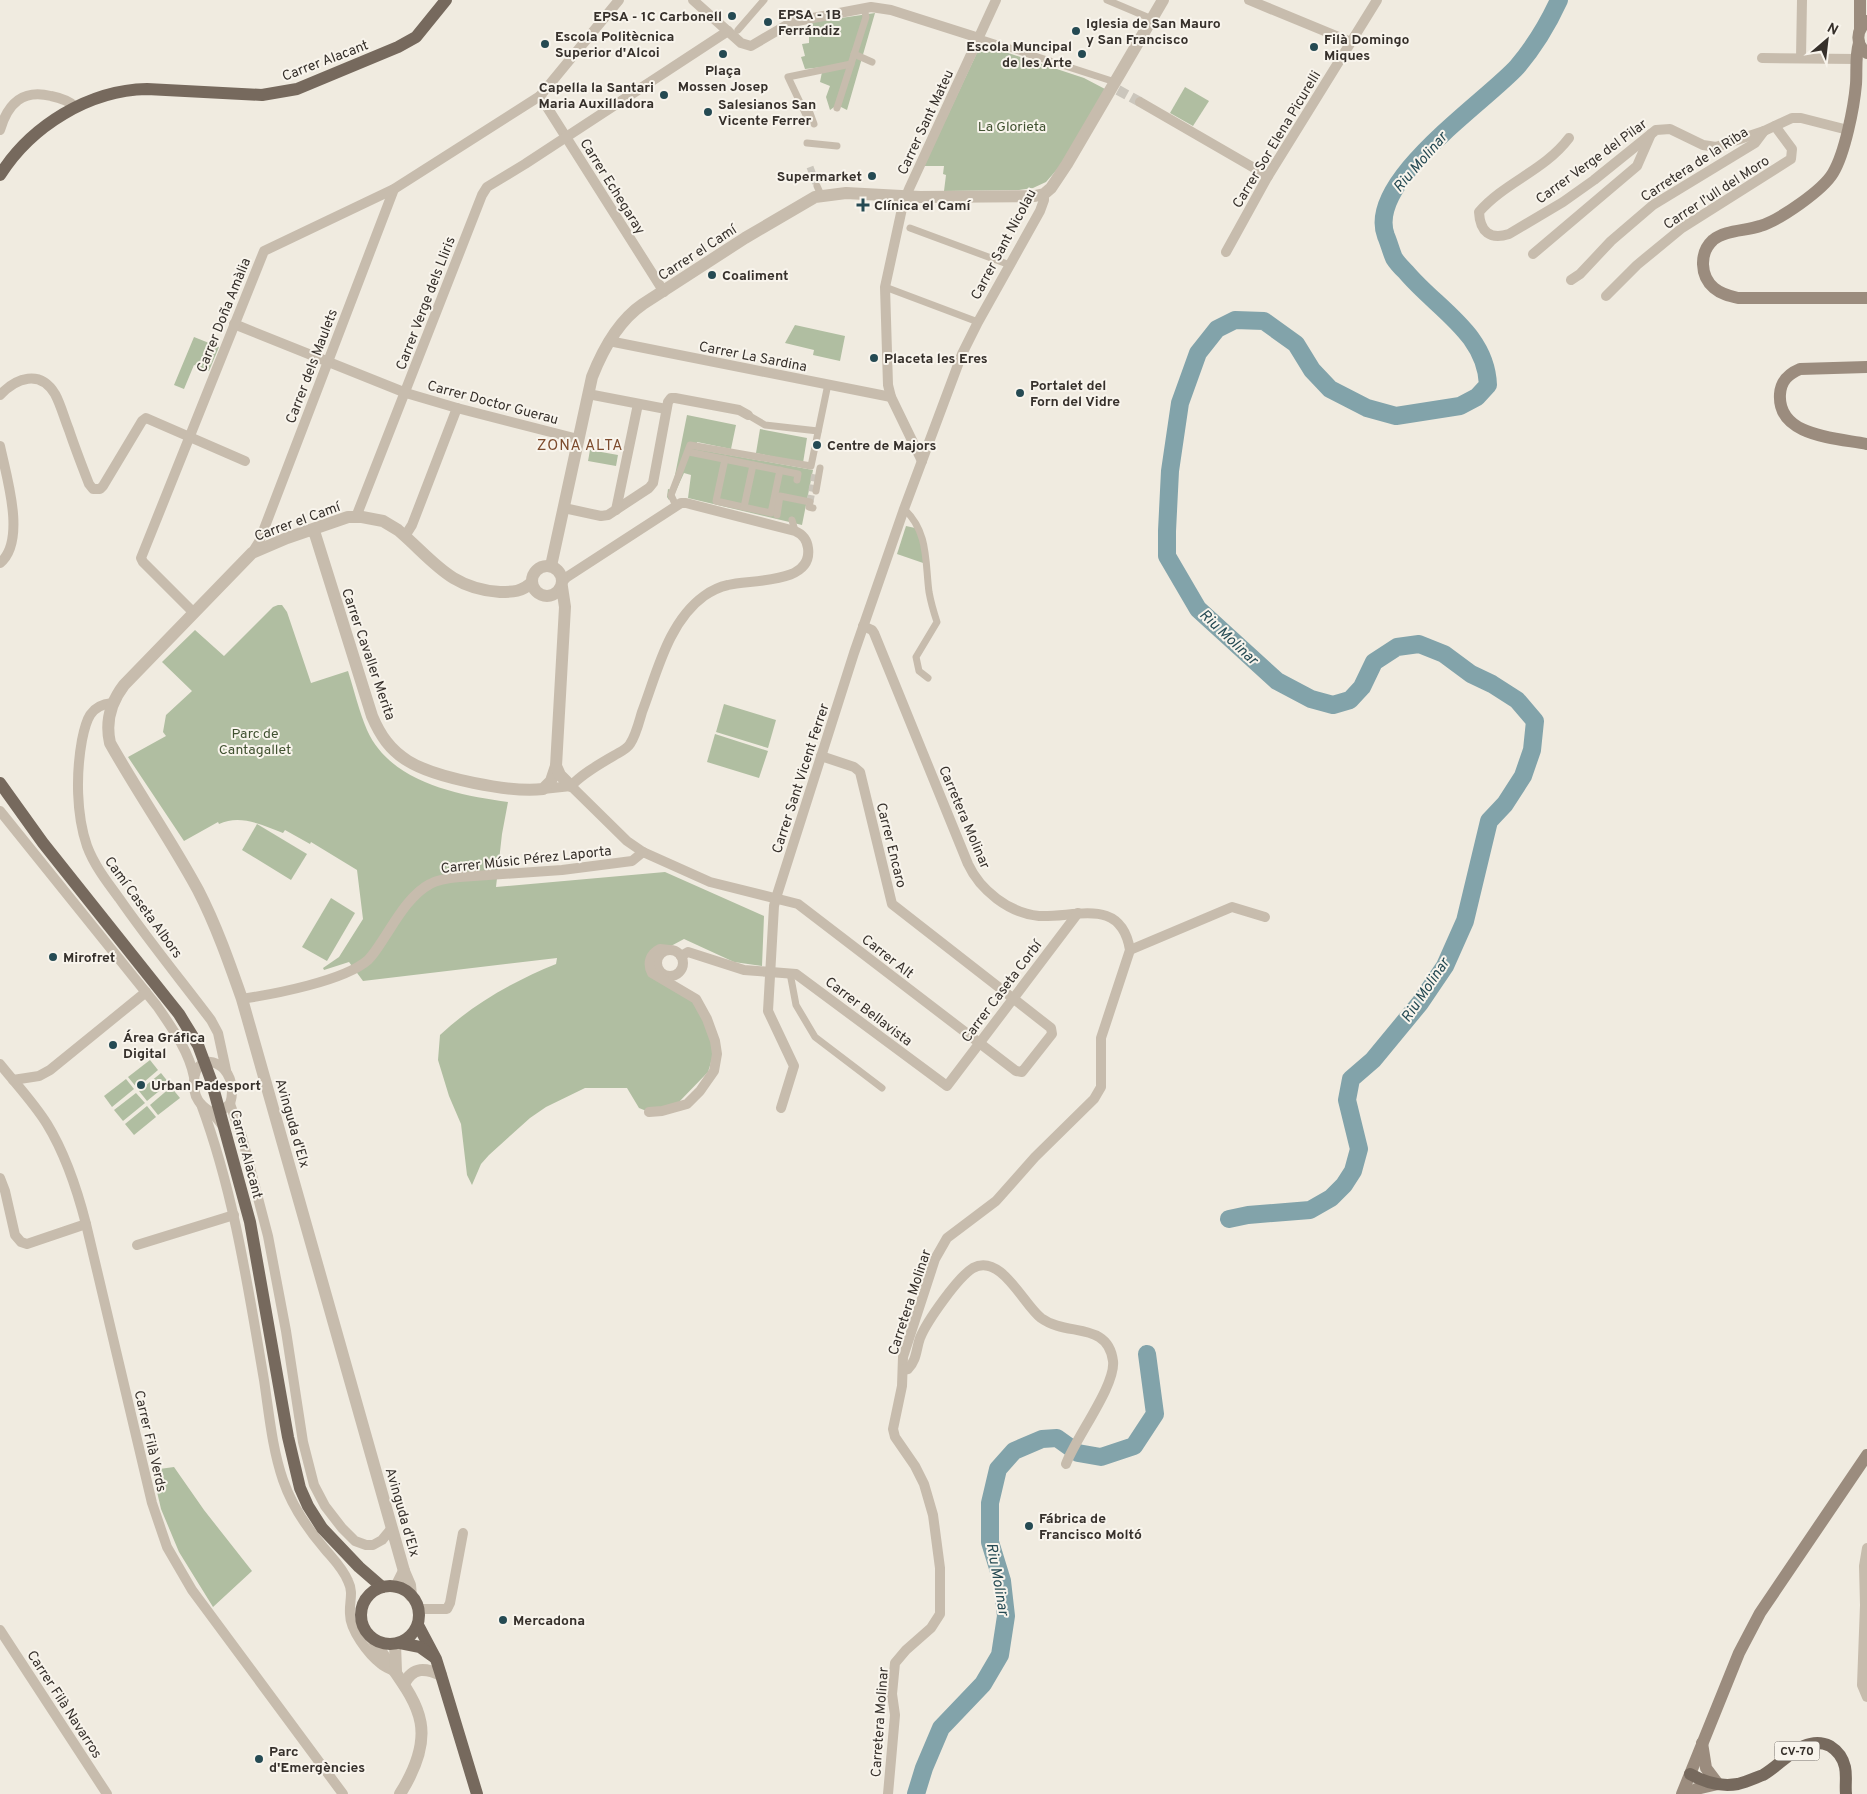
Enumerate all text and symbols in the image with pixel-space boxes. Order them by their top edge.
place label: EPSA - 1B Ferrándiz [778,7,841,40]
place label: EPSA - 1C Carbonell [593,9,722,26]
marker: EPSA - 1C Carbonell [726,10,738,22]
north arrow [1802,15,1852,65]
marker: EPSA - 1B Ferrándiz [762,16,774,28]
place label: Iglesia de San Mauro y San Francisco [1086,16,1221,49]
text: N [1824,20,1841,40]
marker: Iglesia de San Mauro y San Francisco [1070,25,1082,37]
place label: Escola Politècnica Superior d'Alcoi [555,29,674,62]
place label: Filà Domingo Miques [1324,32,1409,65]
street label: Carrer Alacant [280,37,371,86]
marker: Escola Politècnica Superior d'Alcoi [539,38,551,50]
place label: Escola Muncipal de les Arte [966,39,1072,72]
marker: Filà Domingo Miques [1308,41,1320,53]
marker: Plaça Mossen Josep [717,48,729,60]
marker: Escola Muncipal de les Arte [1076,48,1088,60]
place label: Plaça Mossen Josep [678,63,768,96]
street label: Carrer Sant Mateu [895,67,958,178]
street label: Carrer Sor Elena Picurelli [1230,68,1325,212]
place label: Capella la Santari Maria Auxilladora [539,80,654,113]
marker: Capella la Santari Maria Auxilladora [658,89,670,101]
place label: Salesianos San Vicente Ferrer [718,97,816,130]
marker: Salesianos San Vicente Ferrer [702,106,714,118]
street label: Carrer Verge del Pilar [1533,116,1651,208]
park label: La Glorieta [978,119,1046,136]
street label: Carretera de la Riba [1638,124,1752,206]
water label: Riu Molinar [1390,128,1453,197]
street label: Carrer Echegaray [575,136,648,238]
street label: Carrer l'ull del Moro [1661,153,1773,234]
place label: Supermarket [777,169,862,186]
marker: Supermarket [866,170,878,182]
street label: Carrer Sant Nicolau [968,186,1041,303]
marker: Clínica el Camí [856,198,870,212]
place label: Clínica el Camí [874,198,971,215]
street label: Carrer el Camí [655,221,741,285]
street label: Carrer Verge dels Lliris [393,234,460,373]
street label: Carrer Doña Amàlia [194,256,255,375]
place label: Coaliment [722,268,788,285]
marker: Coaliment [706,269,718,281]
street label: Carrer dels Maulets [283,307,342,426]
street label: Carrer La Sardina [697,339,808,376]
place label: Placeta les Eres [884,351,988,368]
marker: Placeta les Eres [868,352,880,364]
street label: Carrer Doctor Guerau [425,378,560,429]
place label: Portalet del Forn del Vidre [1030,378,1120,411]
marker: Portalet del Forn del Vidre [1014,387,1026,399]
district label: ZONA ALTA [537,437,623,456]
place label: Centre de Majors [827,438,936,455]
marker: Centre de Majors [811,439,823,451]
street label: Carrer el Camí [252,499,344,546]
street label: Carrer Cavaller Merita [337,586,398,723]
water label: Riu Molinar [1195,606,1262,671]
street label: Carrer Sant Vicent Ferrer [769,701,834,856]
park label: Parc de Cantagallet [219,726,291,759]
street label: Carretera Molinar [934,763,993,872]
street label: Carrer Encaro [872,801,909,890]
street label: Carrer Músic Pérez Laporta [440,843,612,878]
street label: Camí Caseta Albors [100,854,185,962]
street label: Carrer Alt [858,932,916,983]
street label: Carrer Caseta Corbí [958,936,1047,1046]
place label: Mirofret [63,950,115,967]
marker: Mirofret [47,951,59,963]
water label: Riu Molinar [1398,954,1455,1027]
street label: Carrer Bellavista [821,974,915,1050]
place label: Área Gráfica Digital [123,1029,205,1063]
marker: Área Gráfica Digital [107,1039,119,1051]
street label: Avinguda d'Elx [271,1077,312,1170]
place label: Urban Padesport [151,1078,261,1095]
marker: Urban Padesport [135,1079,147,1091]
street label: Carrer Alacant [226,1108,266,1201]
street label: Carretera Molinar [885,1247,936,1358]
street label: Carrer Filà Verds [130,1389,169,1494]
street label: Avinguda d'Elx [381,1466,422,1559]
place label: Fábrica de Francisco Moltó [1039,1511,1142,1544]
marker: Fábrica de Francisco Moltó [1023,1520,1035,1532]
water label: Riu Molinar [981,1541,1012,1618]
place label: Mercadona [513,1613,585,1630]
marker: Mercadona [497,1614,509,1626]
street label: Carrer Filà Navarros [23,1648,105,1762]
street label: Carretera Molinar [868,1666,893,1778]
road number: CV-70 [1774,1742,1820,1760]
place label: Parc d'Emergències [269,1744,365,1777]
marker: Parc d'Emergències [253,1753,265,1765]

